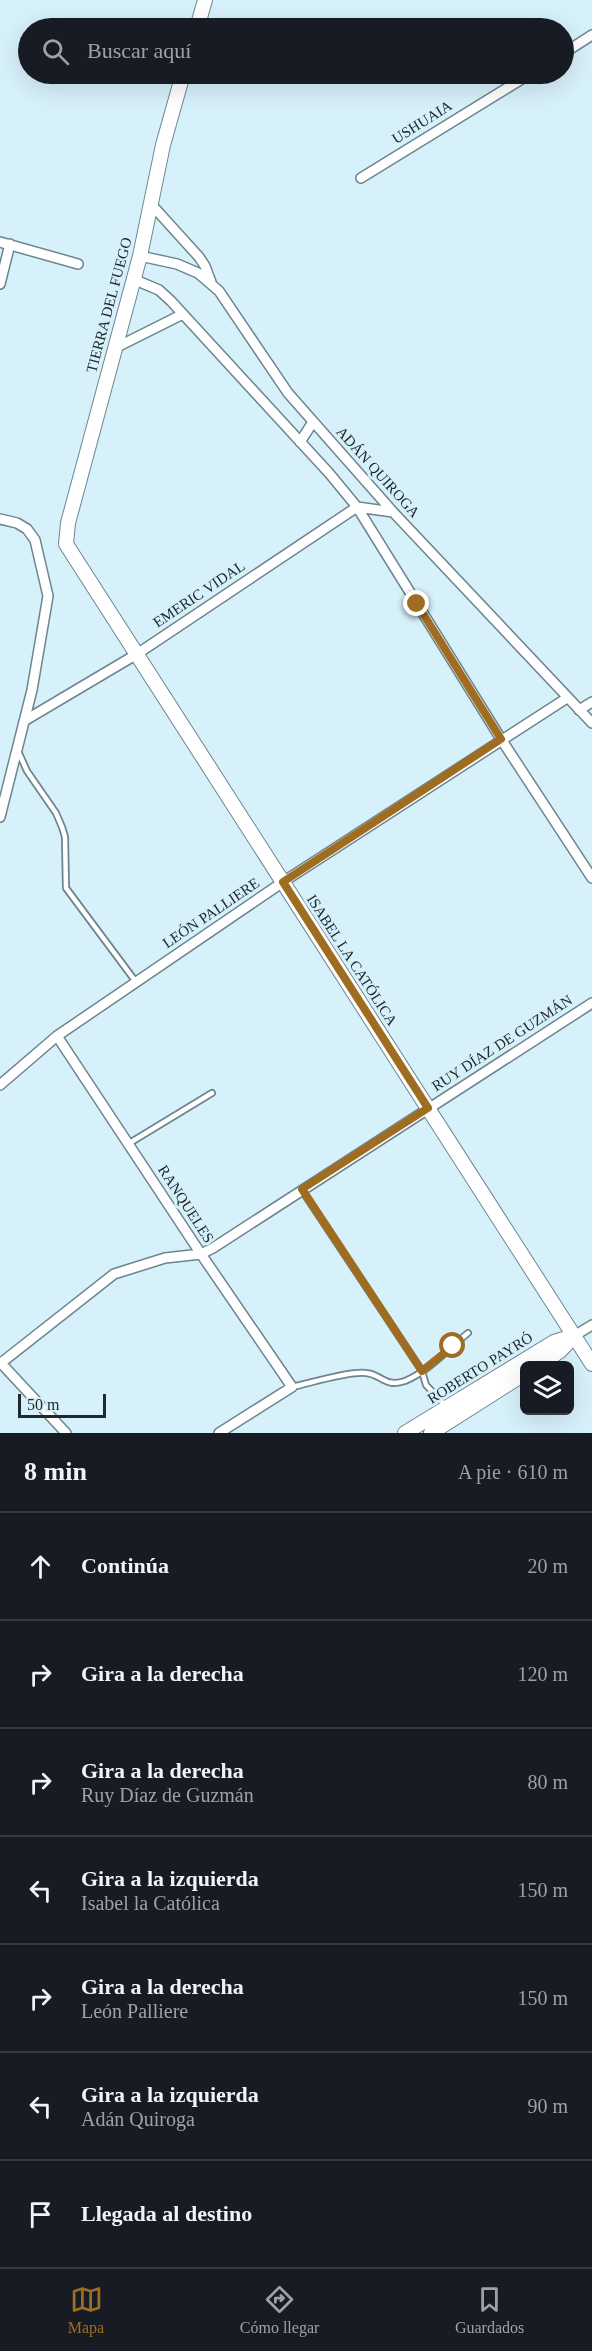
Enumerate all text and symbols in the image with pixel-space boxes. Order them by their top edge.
search box [18,18,574,84]
icon: search [39,35,72,68]
text: Buscar aquí [87,38,191,63]
street label: USHUAIA [389,97,455,147]
street label: TIERRA DEL FUEGO [83,235,135,374]
street label: ADÁN QUIROGA [333,423,423,521]
street label: EMERIC VIDAL [150,558,248,630]
route end [403,590,429,616]
street label: LEÓN PALLIERE [160,875,262,951]
street label: ISABEL LA CATÓLICA [304,892,400,1029]
street label: RUY DÍAZ DE GUZMÁN [429,992,575,1094]
street label: RANQUELES [155,1162,217,1246]
street label: ROBERTO PAYRÓ [425,1329,536,1407]
route start [439,1332,465,1358]
map controls [520,1361,574,1415]
button: layers [520,1361,574,1415]
scale bar [18,1391,106,1418]
text: 50 m [27,1396,59,1413]
text: 8 min [24,1457,87,1486]
text: A pie · 610 m [458,1461,568,1483]
icon: ahead [24,1550,57,1583]
text: Continúa [81,1553,169,1578]
text: 20 m [527,1555,568,1577]
icon: right [24,1658,57,1691]
text: Gira a la derecha [81,1661,244,1686]
text: 120 m [517,1663,568,1685]
text: Gira a la derecha [81,1758,244,1783]
icon: right [24,1766,57,1799]
text: 80 m [527,1771,568,1793]
text: Ruy Díaz de Guzmán [81,1784,254,1806]
text: Gira a la izquierda [81,1866,259,1891]
icon: left [24,1874,57,1907]
text: 150 m [517,1879,568,1901]
text: Isabel la Católica [81,1892,220,1914]
text: Gira a la derecha [81,1974,244,1999]
icon: right [24,1982,57,2015]
text: 150 m [517,1987,568,2009]
text: León Palliere [81,2000,188,2022]
text: Gira a la izquierda [81,2082,259,2107]
icon: left [24,2090,57,2123]
text: 90 m [527,2095,568,2117]
text: Adán Quiroga [81,2108,195,2130]
icon: arrive [24,2198,57,2231]
text: Llegada al destino [81,2201,252,2226]
tab: Mapa [68,2283,104,2337]
tab: Cómo llegar [240,2283,319,2337]
tab: Guardados [455,2283,524,2337]

